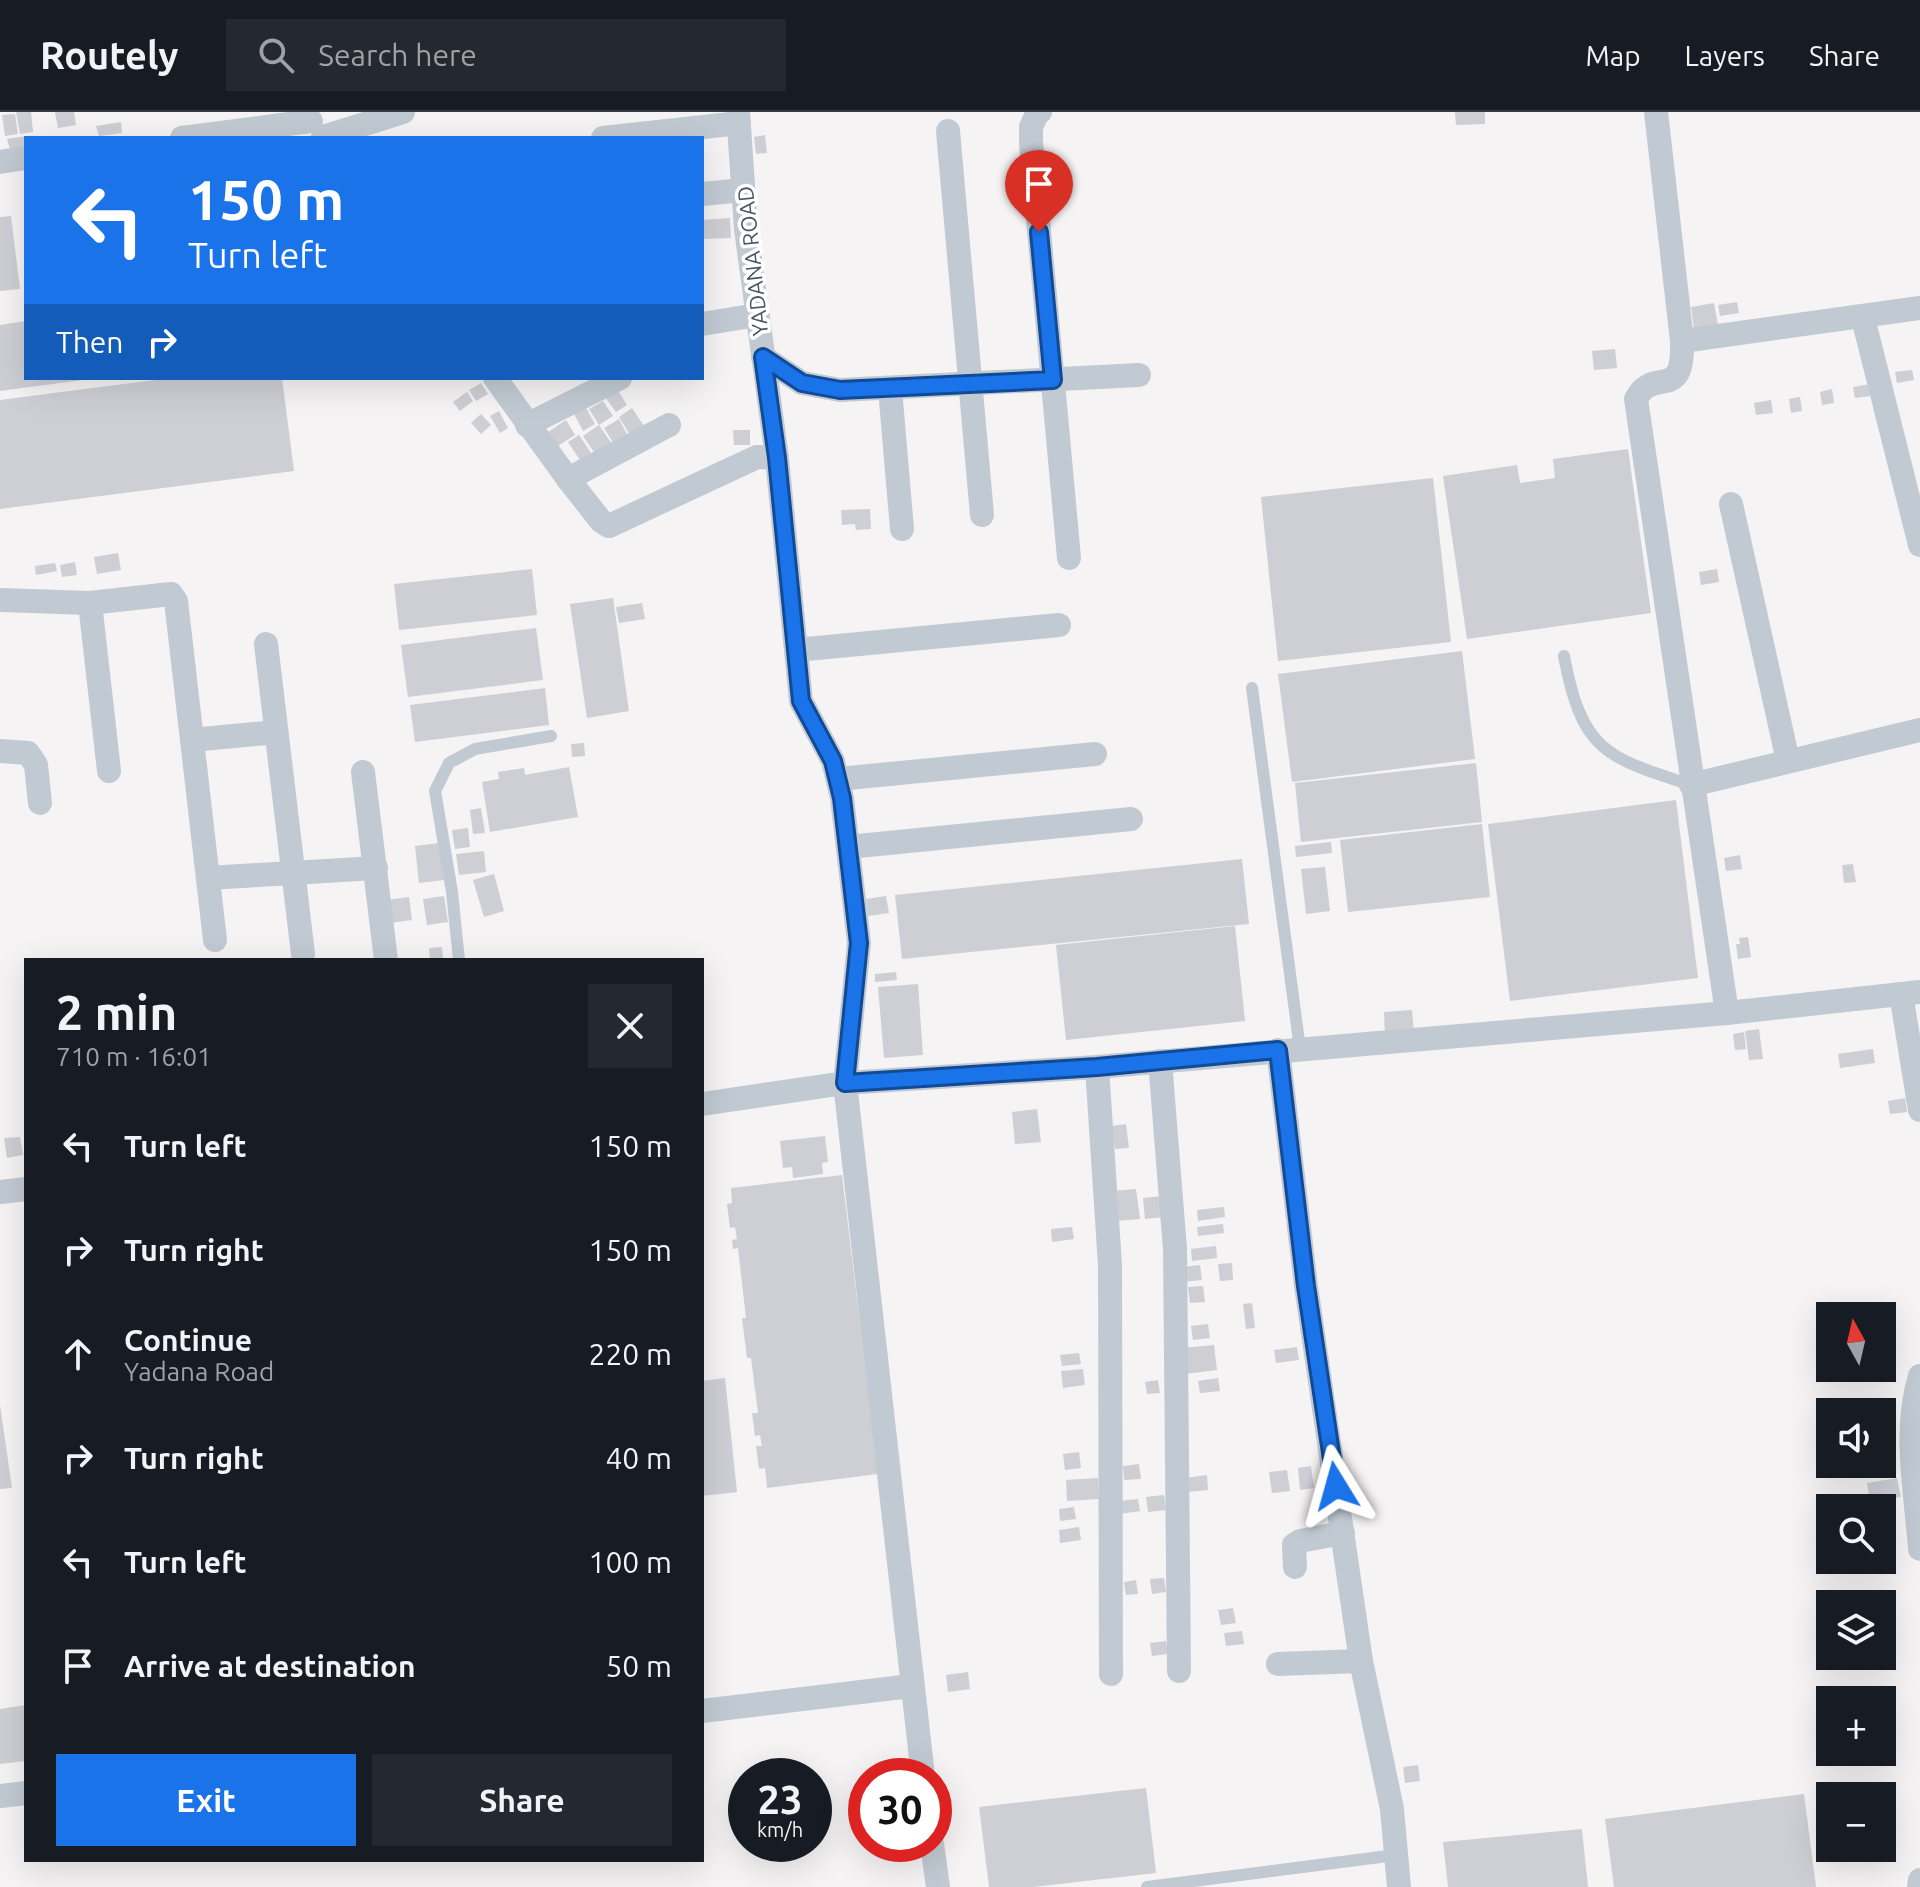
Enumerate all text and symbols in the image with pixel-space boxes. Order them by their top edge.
search box [226,19,786,91]
icon: search [254,33,298,77]
text: Routely [40,34,178,76]
text: Search here [318,38,477,72]
text: Map [1585,40,1641,71]
text: Layers [1685,40,1765,71]
text: Share [1809,40,1880,71]
pin [1005,150,1073,232]
icon: arrive [1017,162,1061,206]
icon: left [56,168,160,272]
text: 150 m [188,168,344,231]
street label: YADANA ROAD [732,185,772,337]
text: Turn left [188,234,327,275]
icon: right [140,320,184,364]
text: Then [56,325,124,359]
button: close [588,984,672,1068]
text: 2 min [56,985,177,1039]
text: 710 m · 16:01 [56,1042,212,1071]
icon: left [56,1124,100,1168]
text: Turn left [124,1129,246,1163]
text: 150 m [588,1129,672,1163]
icon: right [56,1228,100,1272]
text: Turn right [124,1233,264,1267]
text: 150 m [588,1233,672,1267]
north arrow [1816,1302,1896,1382]
map controls [1816,1302,1896,1862]
text: Continue [124,1323,252,1357]
icon: ahead [56,1332,100,1376]
text: 220 m [588,1337,672,1371]
text: Yadana Road [124,1357,274,1386]
button: sound [1816,1398,1896,1478]
icon: right [56,1436,100,1480]
text: Turn right [124,1441,264,1475]
text: 40 m [605,1441,672,1475]
position arrow [1294,1444,1378,1528]
button: search [1816,1494,1896,1574]
icon: left [56,1540,100,1584]
text: Turn left [124,1545,246,1579]
text: 100 m [588,1545,672,1579]
button: layers [1816,1590,1896,1670]
icon: arrive [56,1644,100,1688]
text: Arrive at destination [124,1649,416,1683]
text: 50 m [605,1649,672,1683]
button: + [1816,1686,1896,1766]
button: Exit [56,1754,356,1846]
button: Share [372,1754,672,1846]
speed limit sign: 30 [848,1758,952,1862]
text: 23 [757,1777,803,1822]
button: − [1816,1782,1896,1862]
text: km/h [757,1818,803,1841]

